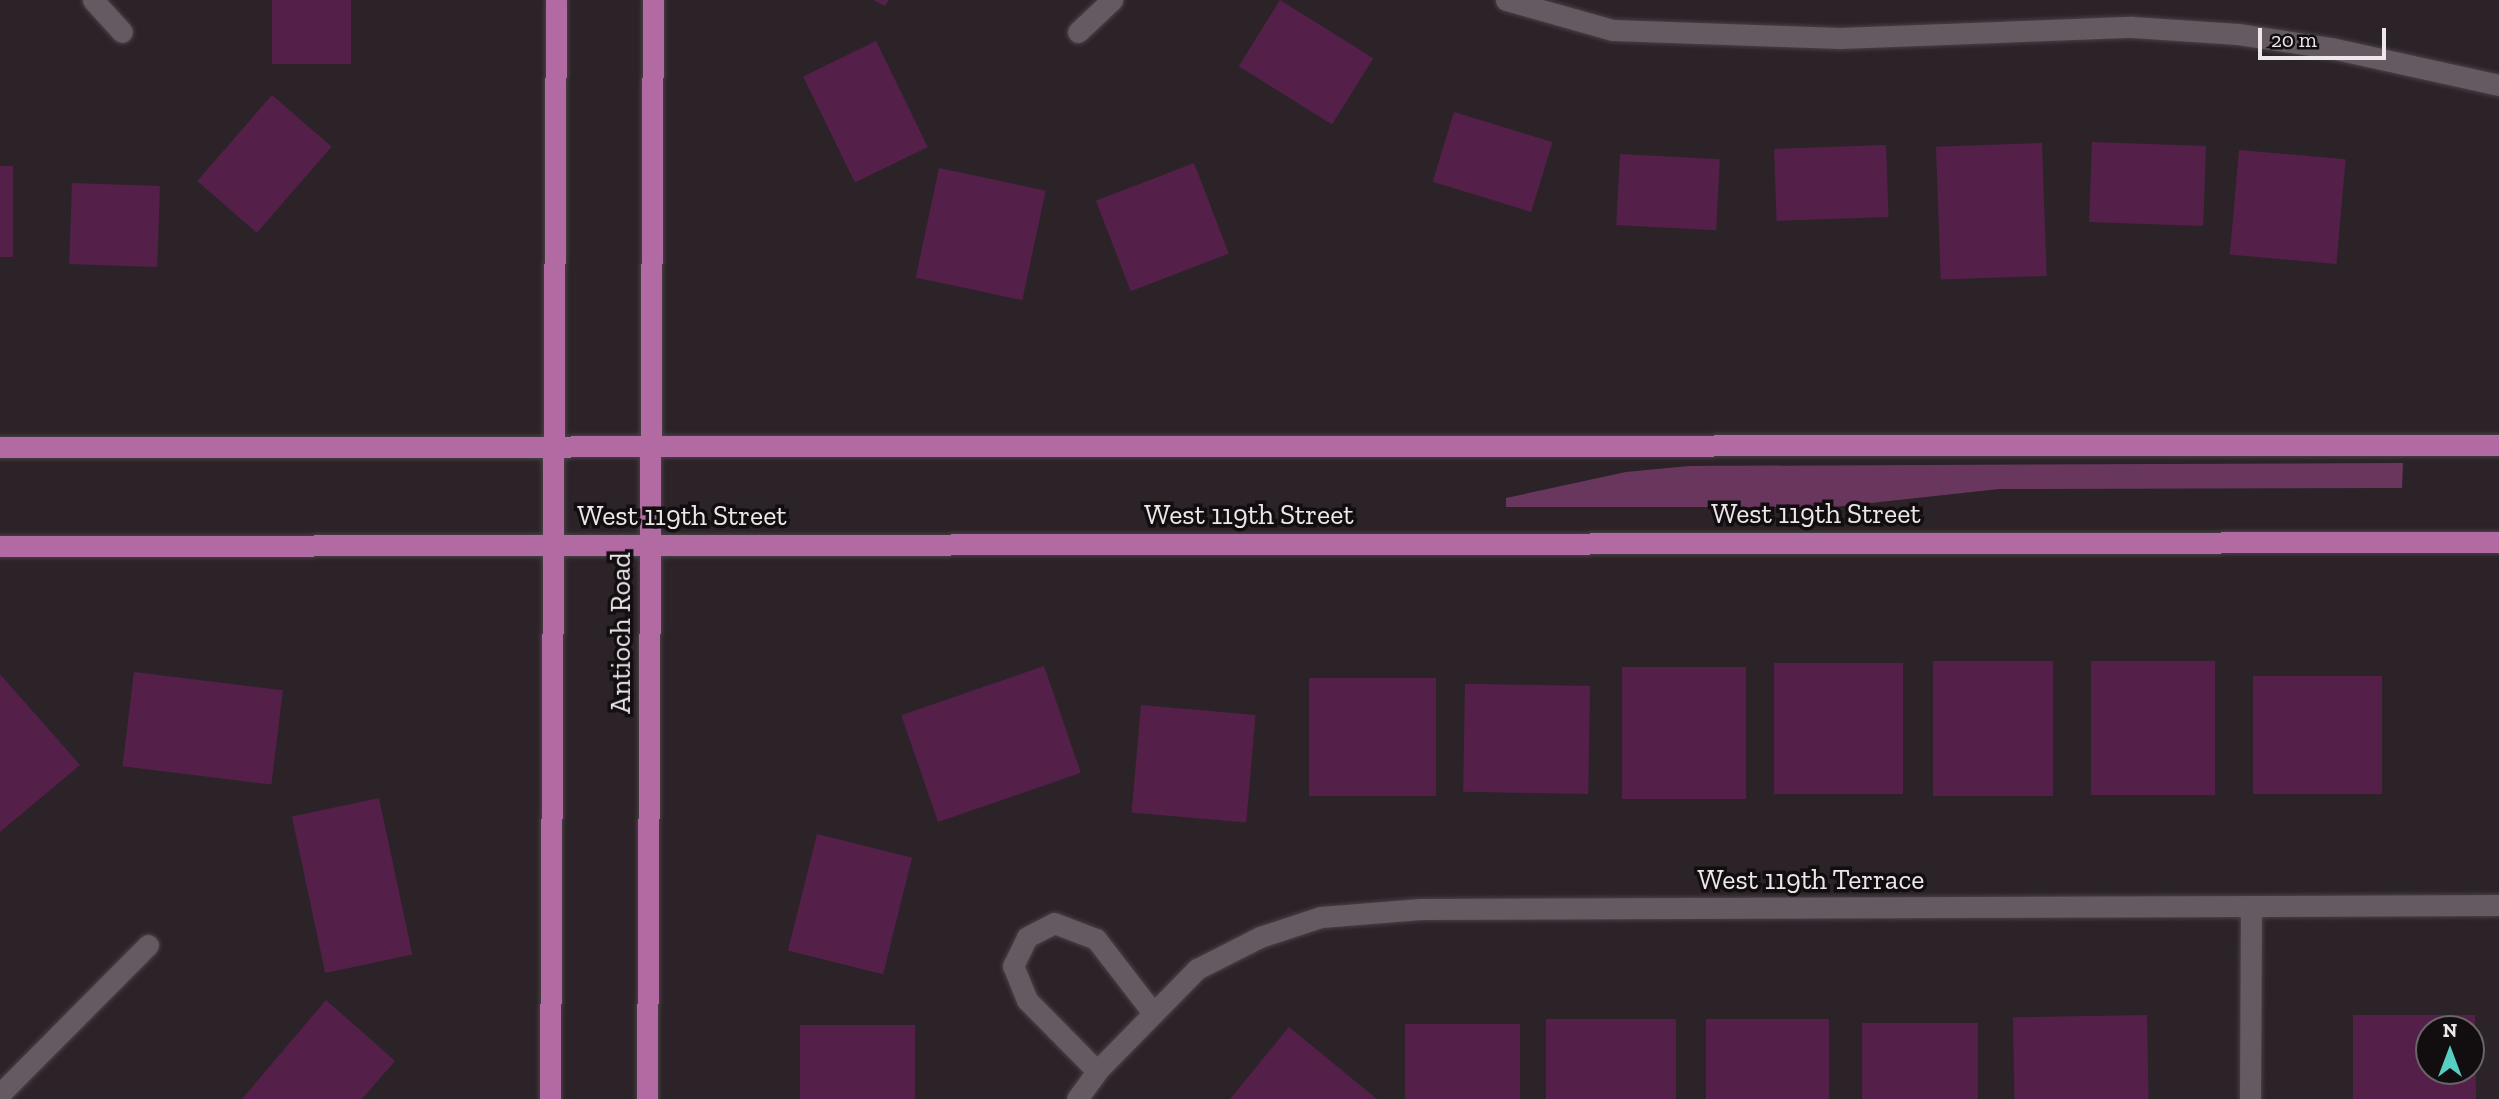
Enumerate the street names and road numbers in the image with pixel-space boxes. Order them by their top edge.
street label: West 119th Street [1711,497,1921,531]
street label: West 119th Street [1144,498,1354,532]
street label: West 119th Street [577,499,787,533]
street label: Antioch Road [604,552,638,714]
street label: West 119th Terrace [1697,863,1925,897]

